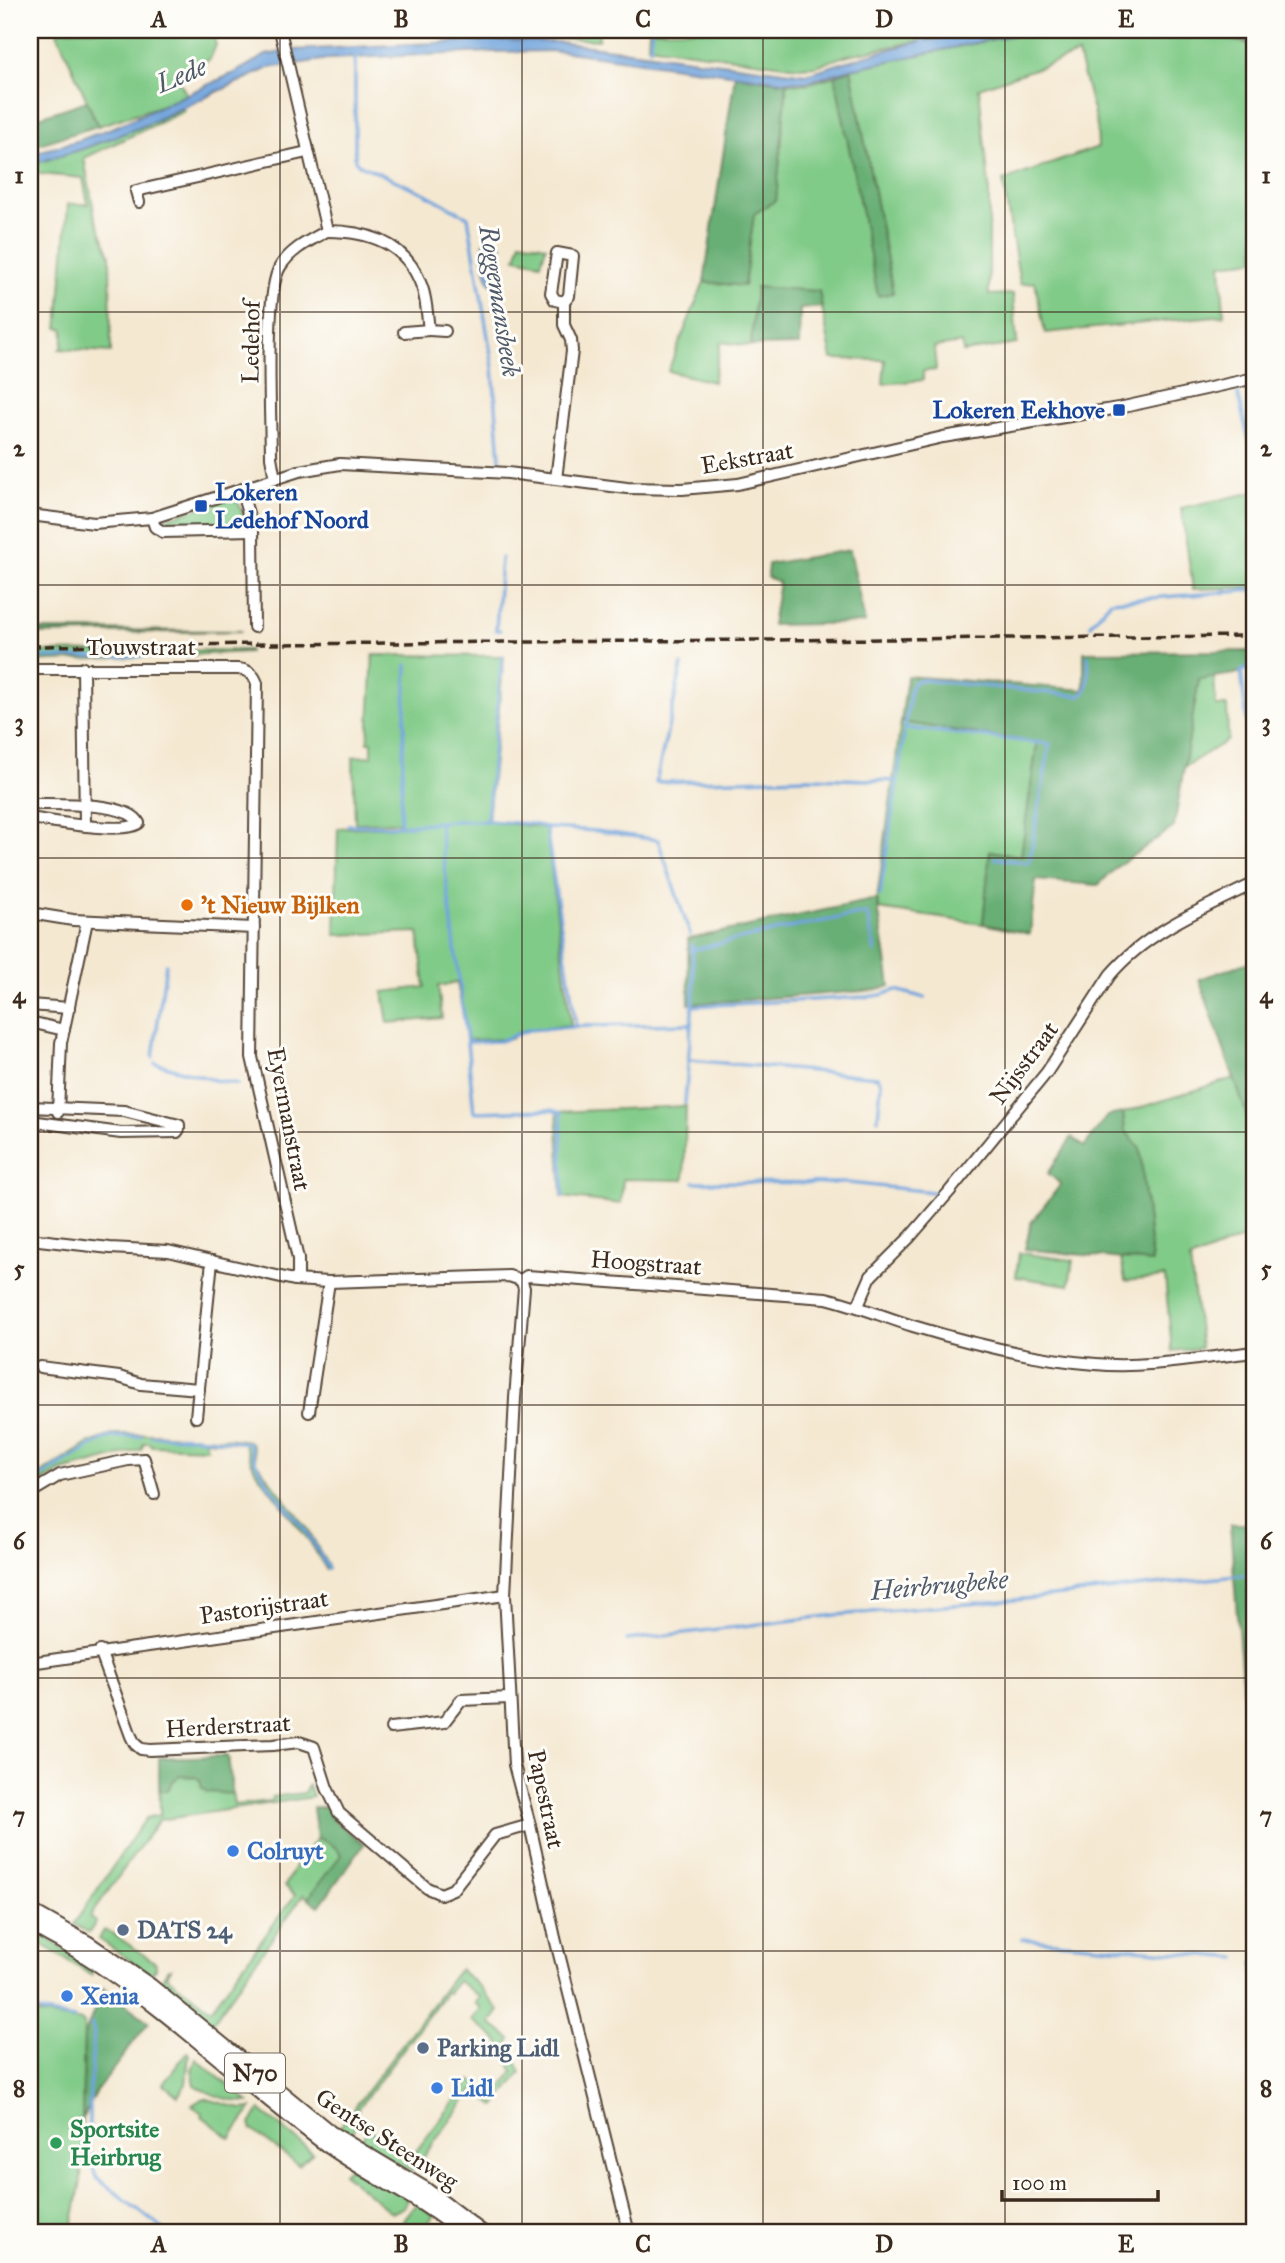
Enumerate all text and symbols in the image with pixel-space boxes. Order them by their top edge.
text: A [149,5,167,33]
text: B [393,5,409,33]
text: C [635,5,651,33]
text: D [875,5,893,33]
text: E [1118,5,1135,33]
water label: Lede [150,50,212,100]
text: 1 [14,161,24,189]
text: 1 [1261,161,1271,189]
water label: Roggemansbeek [472,222,528,380]
street label: Ledehof [235,296,267,384]
place label: Lokeren Eekhove [932,395,1105,425]
marker: Lokeren Eekhove [1111,402,1127,418]
text: 2 [13,434,25,462]
text: 2 [1260,434,1272,462]
street label: Eekstraat [698,435,796,481]
place label: Lokeren Ledehof Noord [215,477,370,535]
marker: Lokeren Ledehof Noord [193,498,209,514]
street label: Touwstraat [86,632,197,662]
text: 3 [14,708,24,737]
text: 3 [1261,708,1271,737]
place label: 't Nieuw Bijlken [201,890,360,920]
marker: 't Nieuw Bijlken [179,897,195,913]
text: 4 [13,981,27,1009]
text: 4 [1260,981,1274,1009]
street label: Nijsstraat [983,1015,1065,1111]
street label: Eyermanstraat [260,1045,318,1194]
street label: Hoogstraat [589,1244,703,1282]
text: 5 [14,1254,25,1282]
text: 5 [1261,1254,1272,1282]
text: 6 [13,1527,26,1555]
text: 6 [1260,1527,1273,1555]
water label: Heirbrugbeke [868,1563,1010,1607]
street label: Pastorijstraat [198,1583,331,1631]
street label: Herderstraat [165,1708,292,1744]
street label: Papestraat [521,1747,571,1852]
text: 7 [13,1801,25,1829]
text: 7 [1260,1801,1272,1829]
place label: Colruyt [247,1836,324,1866]
marker: Colruyt [225,1843,241,1859]
place label: DATS 24 [137,1915,233,1945]
marker: DATS 24 [115,1922,131,1938]
place label: Xenia [80,1981,140,2011]
marker: Xenia [59,1988,75,2004]
place label: Parking Lidl [437,2033,560,2063]
marker: Parking Lidl [415,2040,431,2056]
road number: N70 [225,2054,285,2092]
place label: Lidl [451,2073,494,2103]
text: 8 [13,2074,25,2102]
text: 8 [1260,2074,1272,2102]
marker: Lidl [429,2080,445,2096]
street label: Gentse Steenweg [310,2082,465,2197]
place label: Sportsite Heirbrug [70,2114,162,2172]
marker: Sportsite Heirbrug [48,2135,64,2151]
scale bar [1002,2158,1157,2202]
text: 100 m [1012,2170,1067,2196]
text: A [149,2230,167,2258]
text: B [393,2230,409,2258]
text: C [635,2230,651,2258]
text: D [875,2230,893,2258]
text: E [1118,2230,1135,2258]

